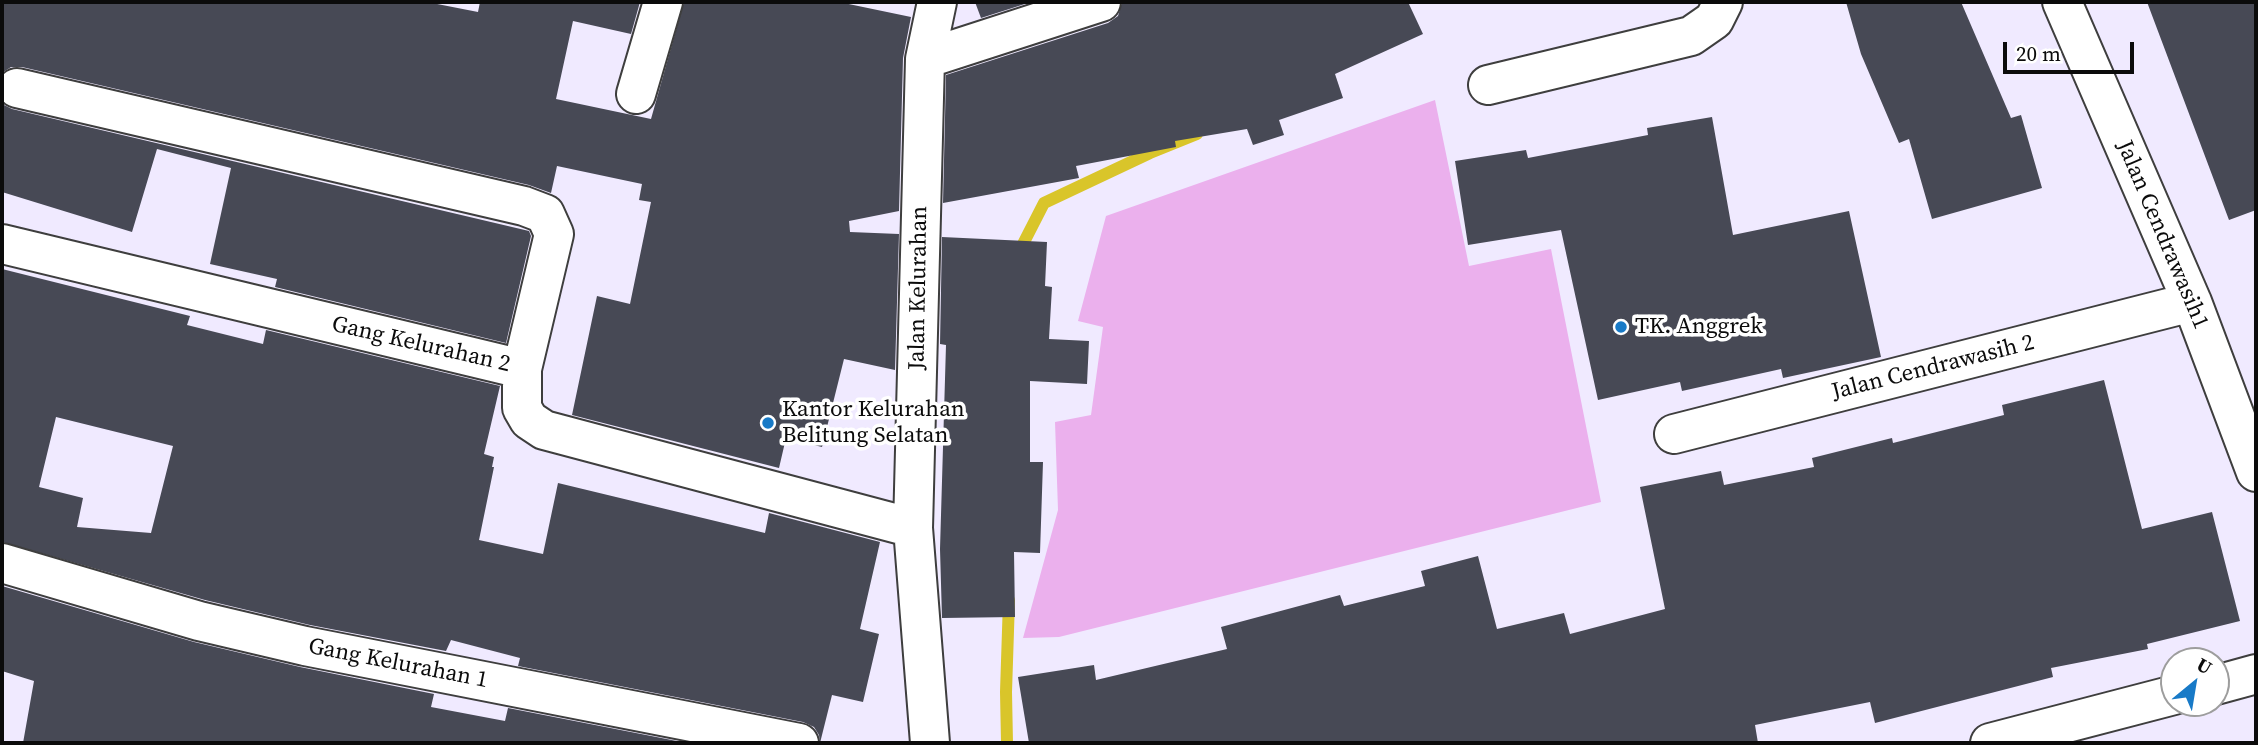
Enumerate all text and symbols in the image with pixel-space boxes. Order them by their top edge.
scale bar [2006,28,2137,72]
text: 20 m [2016,39,2061,68]
street label: Jalan Cendrawasih1 [2110,137,2214,333]
street label: Jalan Kelurahan [904,206,934,370]
street label: Gang Kelurahan 2 [329,311,513,379]
place label: TK. Anggrek [1635,313,1763,341]
marker: TK. Anggrek [1613,319,1629,335]
street label: Jalan Cendrawasih 2 [1829,329,2037,407]
place label: Kantor Kelurahan Belitung Selatan [782,396,965,450]
marker: Kantor Kelurahan Belitung Selatan [760,415,776,431]
street label: Gang Kelurahan 1 [306,633,490,695]
north arrow [2160,647,2230,717]
text: U [2192,651,2217,680]

